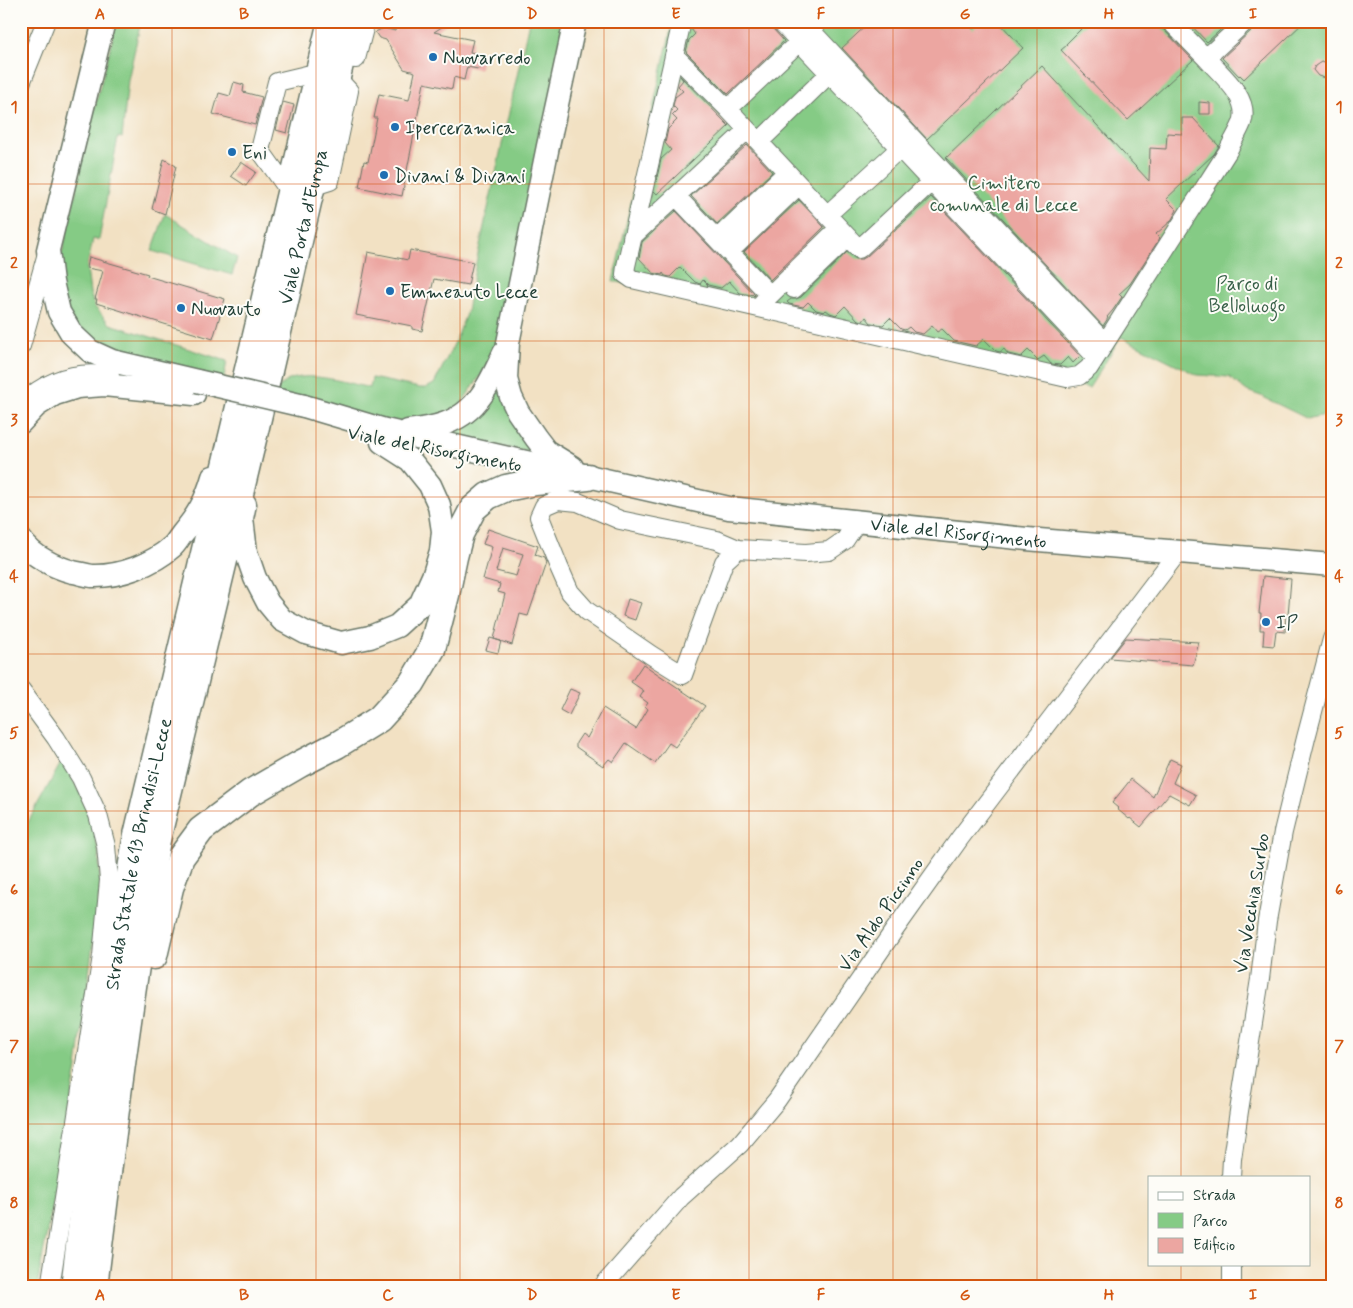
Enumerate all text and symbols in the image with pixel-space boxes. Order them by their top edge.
text: A [95,4,105,25]
text: B [239,4,249,25]
text: C [382,4,394,25]
text: D [526,4,538,25]
text: E [671,4,681,25]
text: F [817,4,826,25]
text: G [960,4,971,25]
text: H [1104,4,1115,25]
text: I [1249,4,1258,25]
place label: Nuovarredo [443,46,531,71]
marker: Nuovarredo [427,51,439,63]
text: 1 [10,97,18,118]
text: 1 [1335,97,1343,118]
place label: Iperceramica [405,116,515,141]
marker: Iperceramica [389,121,401,133]
place label: Eni [242,141,267,166]
marker: Eni [226,146,238,158]
street label: Viale Porta d'Europa [274,147,334,307]
place label: Divani & Divani [394,164,525,189]
marker: Divani & Divani [378,169,390,181]
park label: Cimitero comunale di Lecce [930,171,1078,218]
text: 2 [10,253,18,274]
text: 2 [1335,253,1343,274]
park label: Parco di Belloluogo [1208,272,1286,322]
place label: Emmeauto Lecce [400,280,538,305]
marker: Emmeauto Lecce [384,285,396,297]
place label: Nuovauto [191,297,261,322]
marker: Nuovauto [175,302,187,314]
text: 3 [10,410,18,431]
text: 3 [1335,410,1343,431]
street label: Viale del Risorgimento [345,420,524,482]
street label: Viale del Risorgimento [869,512,1048,555]
text: 4 [9,566,19,587]
text: 4 [1334,566,1344,587]
place label: IP [1276,611,1299,636]
marker: IP [1260,616,1272,628]
street label: Strada Statale 613 Brindisi-Lecce [100,716,178,992]
text: 5 [9,723,19,744]
text: 5 [1334,723,1344,744]
street label: Via Vecchia Surbo [1229,831,1276,975]
street label: Via Aldo Piccinno [833,853,930,977]
text: 6 [10,880,18,901]
text: 6 [1335,880,1343,901]
text: 7 [9,1036,19,1057]
text: 7 [1334,1036,1344,1057]
legend [1148,1176,1310,1266]
text: Strada [1193,1186,1236,1206]
text: 8 [9,1193,19,1214]
text: 8 [1334,1193,1344,1214]
text: Parco [1193,1212,1227,1232]
text: Edificio [1193,1236,1235,1256]
text: A [95,1285,105,1306]
text: B [239,1285,249,1306]
text: C [382,1285,394,1306]
text: D [526,1285,538,1306]
text: E [671,1285,681,1306]
text: F [817,1285,826,1306]
text: G [960,1285,971,1306]
text: H [1104,1285,1115,1306]
text: I [1249,1285,1258,1306]

